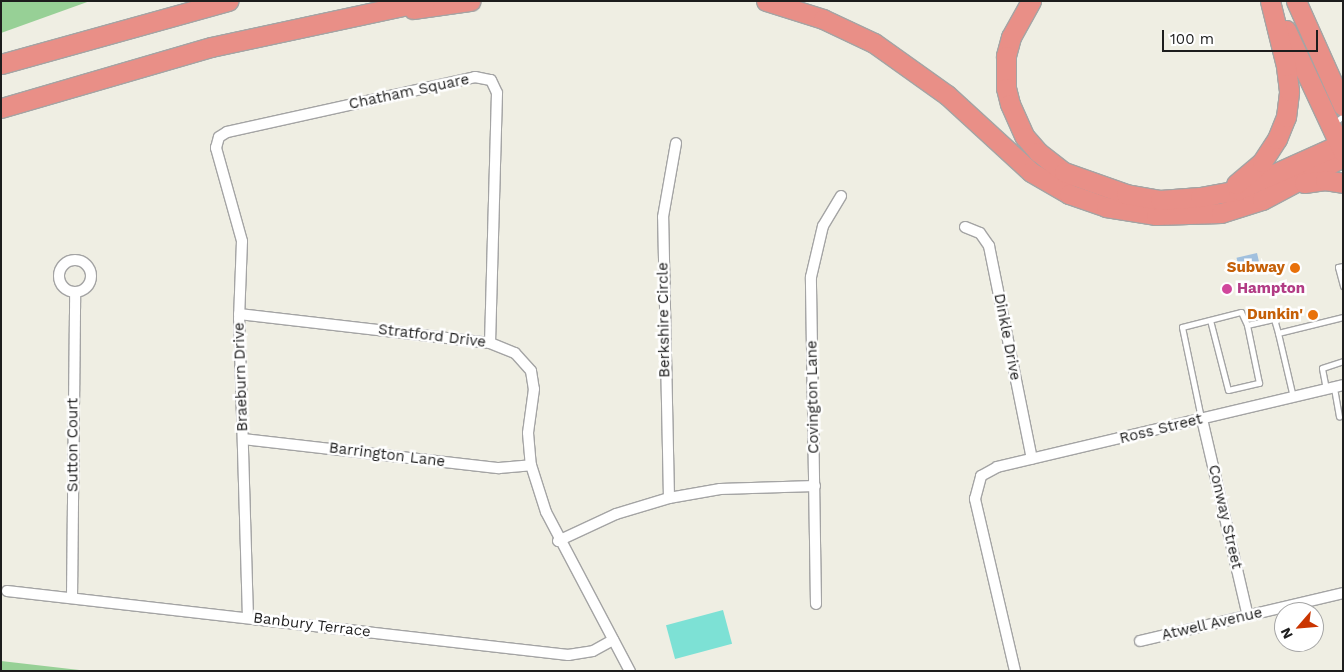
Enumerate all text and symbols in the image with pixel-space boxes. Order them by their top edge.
scale bar [1164,20,1320,52]
text: 100 m [1170,30,1214,48]
street label: Chatham Square [347,70,471,114]
place label: Subway [1227,259,1285,277]
street label: Berkshire Circle [654,262,674,378]
marker: Subway [1289,262,1301,274]
place label: Hampton [1237,280,1305,298]
marker: Hampton [1221,283,1233,295]
street label: Dinkle Drive [990,292,1024,382]
place label: Dunkin' [1247,306,1303,324]
marker: Dunkin' [1307,309,1319,321]
street label: Stratford Drive [377,320,487,352]
street label: Braeburn Drive [230,322,252,432]
street label: Covington Lane [803,340,823,454]
street label: Sutton Court [64,398,82,492]
street label: Ross Street [1118,410,1204,448]
street label: Barrington Lane [328,439,446,471]
street label: Conway Street [1204,463,1246,571]
north arrow [1274,602,1324,652]
street label: Atwell Avenue [1159,604,1265,644]
street label: Banbury Terrace [252,609,372,641]
text: N [1277,625,1296,642]

